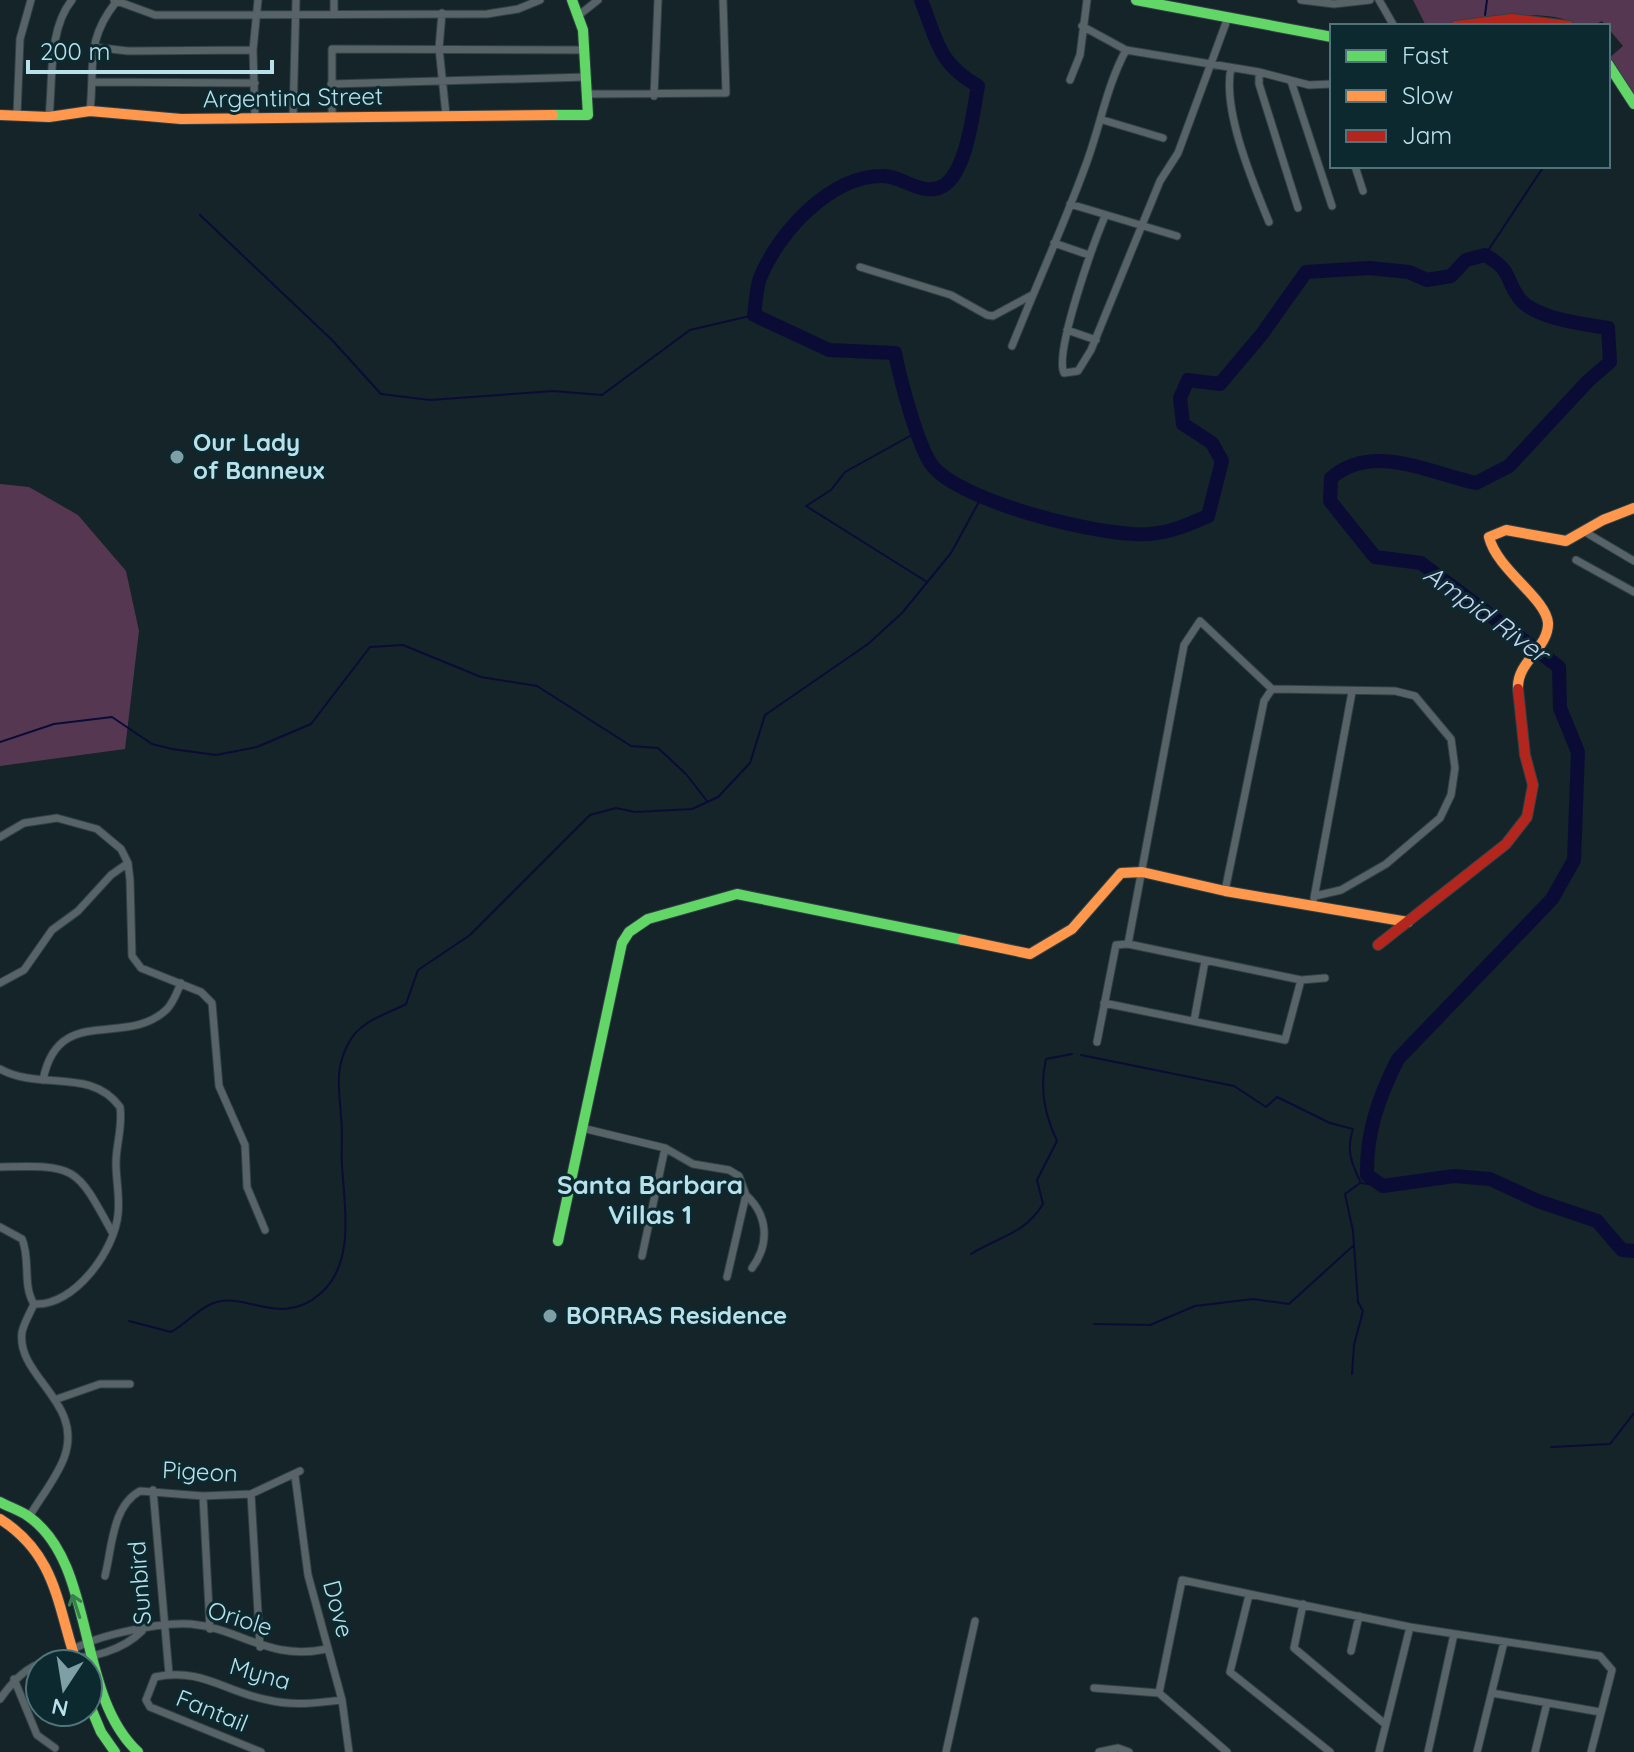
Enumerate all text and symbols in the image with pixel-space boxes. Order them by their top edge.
scale bar [28,24,272,74]
legend [1330,24,1610,168]
text: 200 m [40,36,110,66]
text: Fast [1402,40,1449,70]
street label: Argentina Street [203,80,383,114]
text: Slow [1402,80,1453,110]
text: Jam [1402,120,1452,150]
place label: Our Lady of Banneux [193,427,325,485]
marker: Our Lady of Banneux [168,448,186,466]
water label: Ampid River [1418,557,1557,672]
district label: Santa Barbara Villas 1 [557,1168,743,1231]
place label: BORRAS Residence [566,1300,787,1330]
marker: BORRAS Residence [541,1307,559,1325]
street label: Pigeon [161,1454,239,1488]
street label: Sunbird [121,1540,157,1626]
street label: Dove [317,1577,361,1641]
one-way arrow [68,1594,82,1619]
street label: Oriole [204,1594,276,1642]
north arrow [24,1648,104,1728]
street label: Myna [226,1650,294,1696]
street label: Fantail [172,1682,253,1738]
text: N [49,1692,71,1723]

